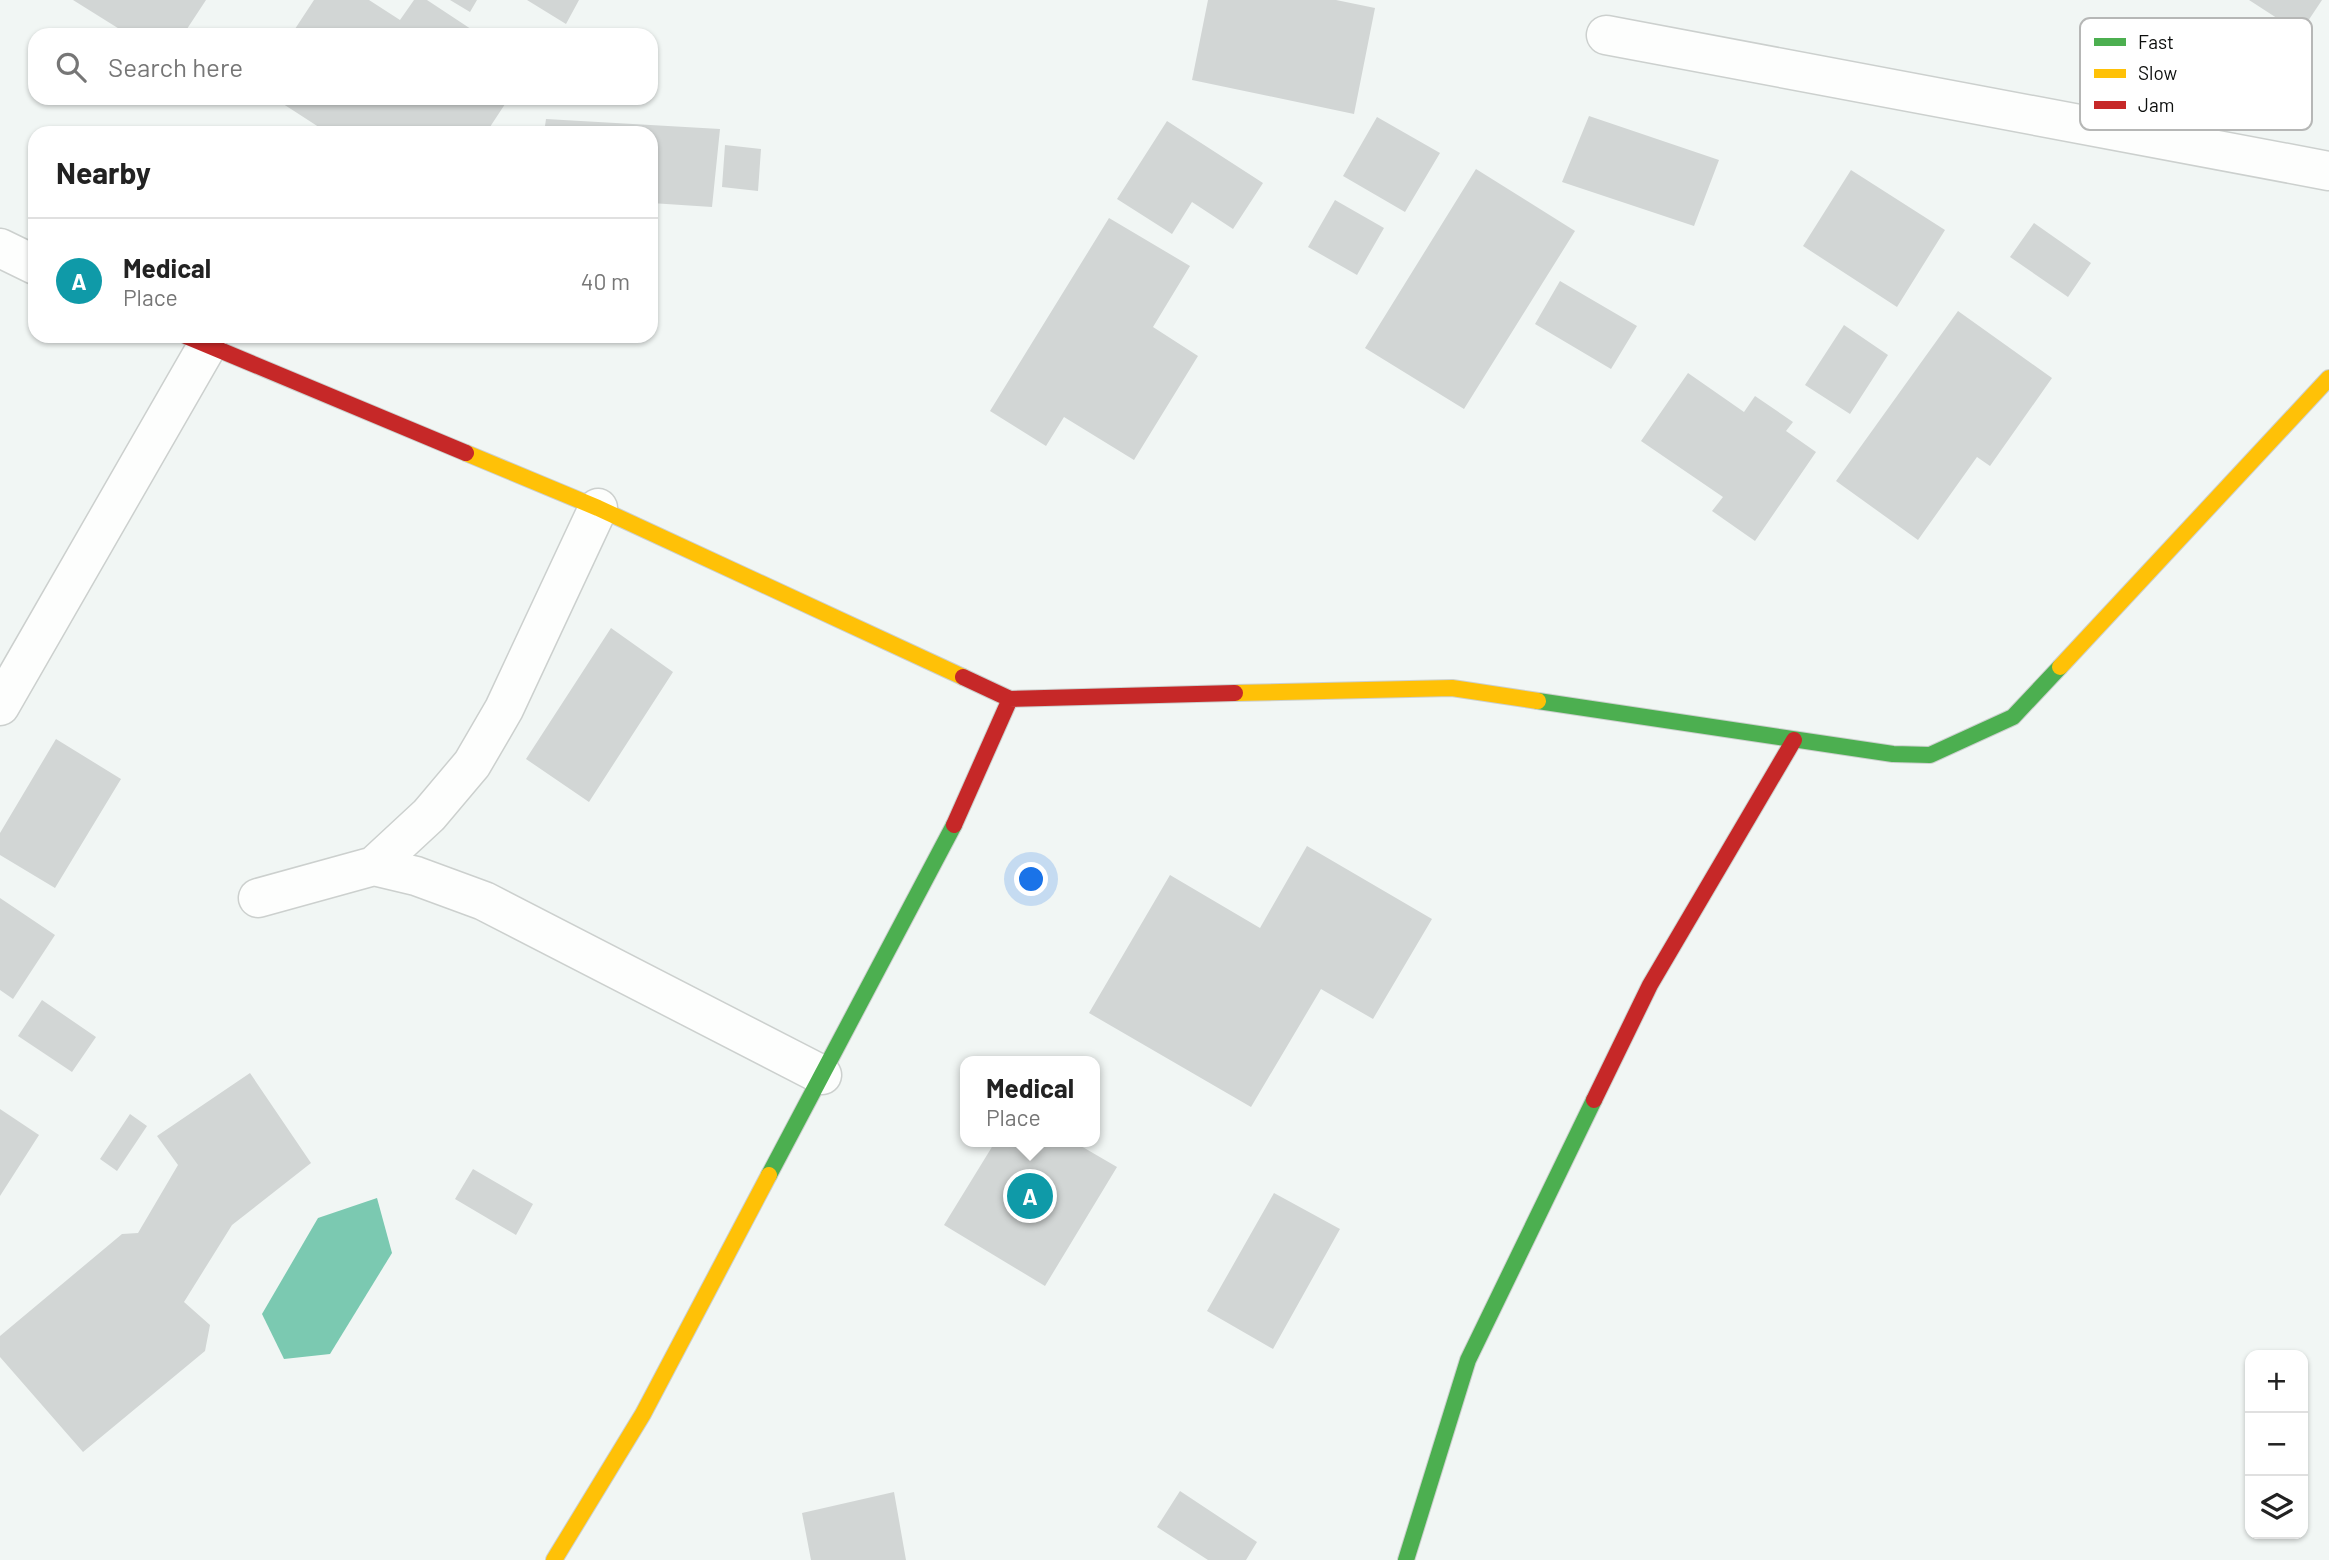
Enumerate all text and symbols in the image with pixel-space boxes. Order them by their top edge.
legend [2080,18,2312,130]
search box [28,28,658,105]
text: Fast [2138,30,2174,53]
icon: search [52,48,90,86]
text: Search here [108,51,243,82]
text: Slow [2138,61,2177,84]
text: Jam [2138,93,2174,116]
text: Nearby [56,154,151,190]
text: Medical [123,252,211,283]
text: A [71,267,87,295]
text: 40 m [581,267,630,295]
text: Place [123,283,178,311]
your location [1014,862,1048,896]
popup [960,1056,1100,1147]
text: Medical [986,1072,1074,1103]
text: Place [986,1103,1041,1131]
pin: A [1007,1170,1053,1222]
map controls [2245,1350,2308,1539]
button: + [2245,1350,2308,1413]
button: − [2245,1413,2308,1476]
button: layers [2245,1476,2308,1539]

